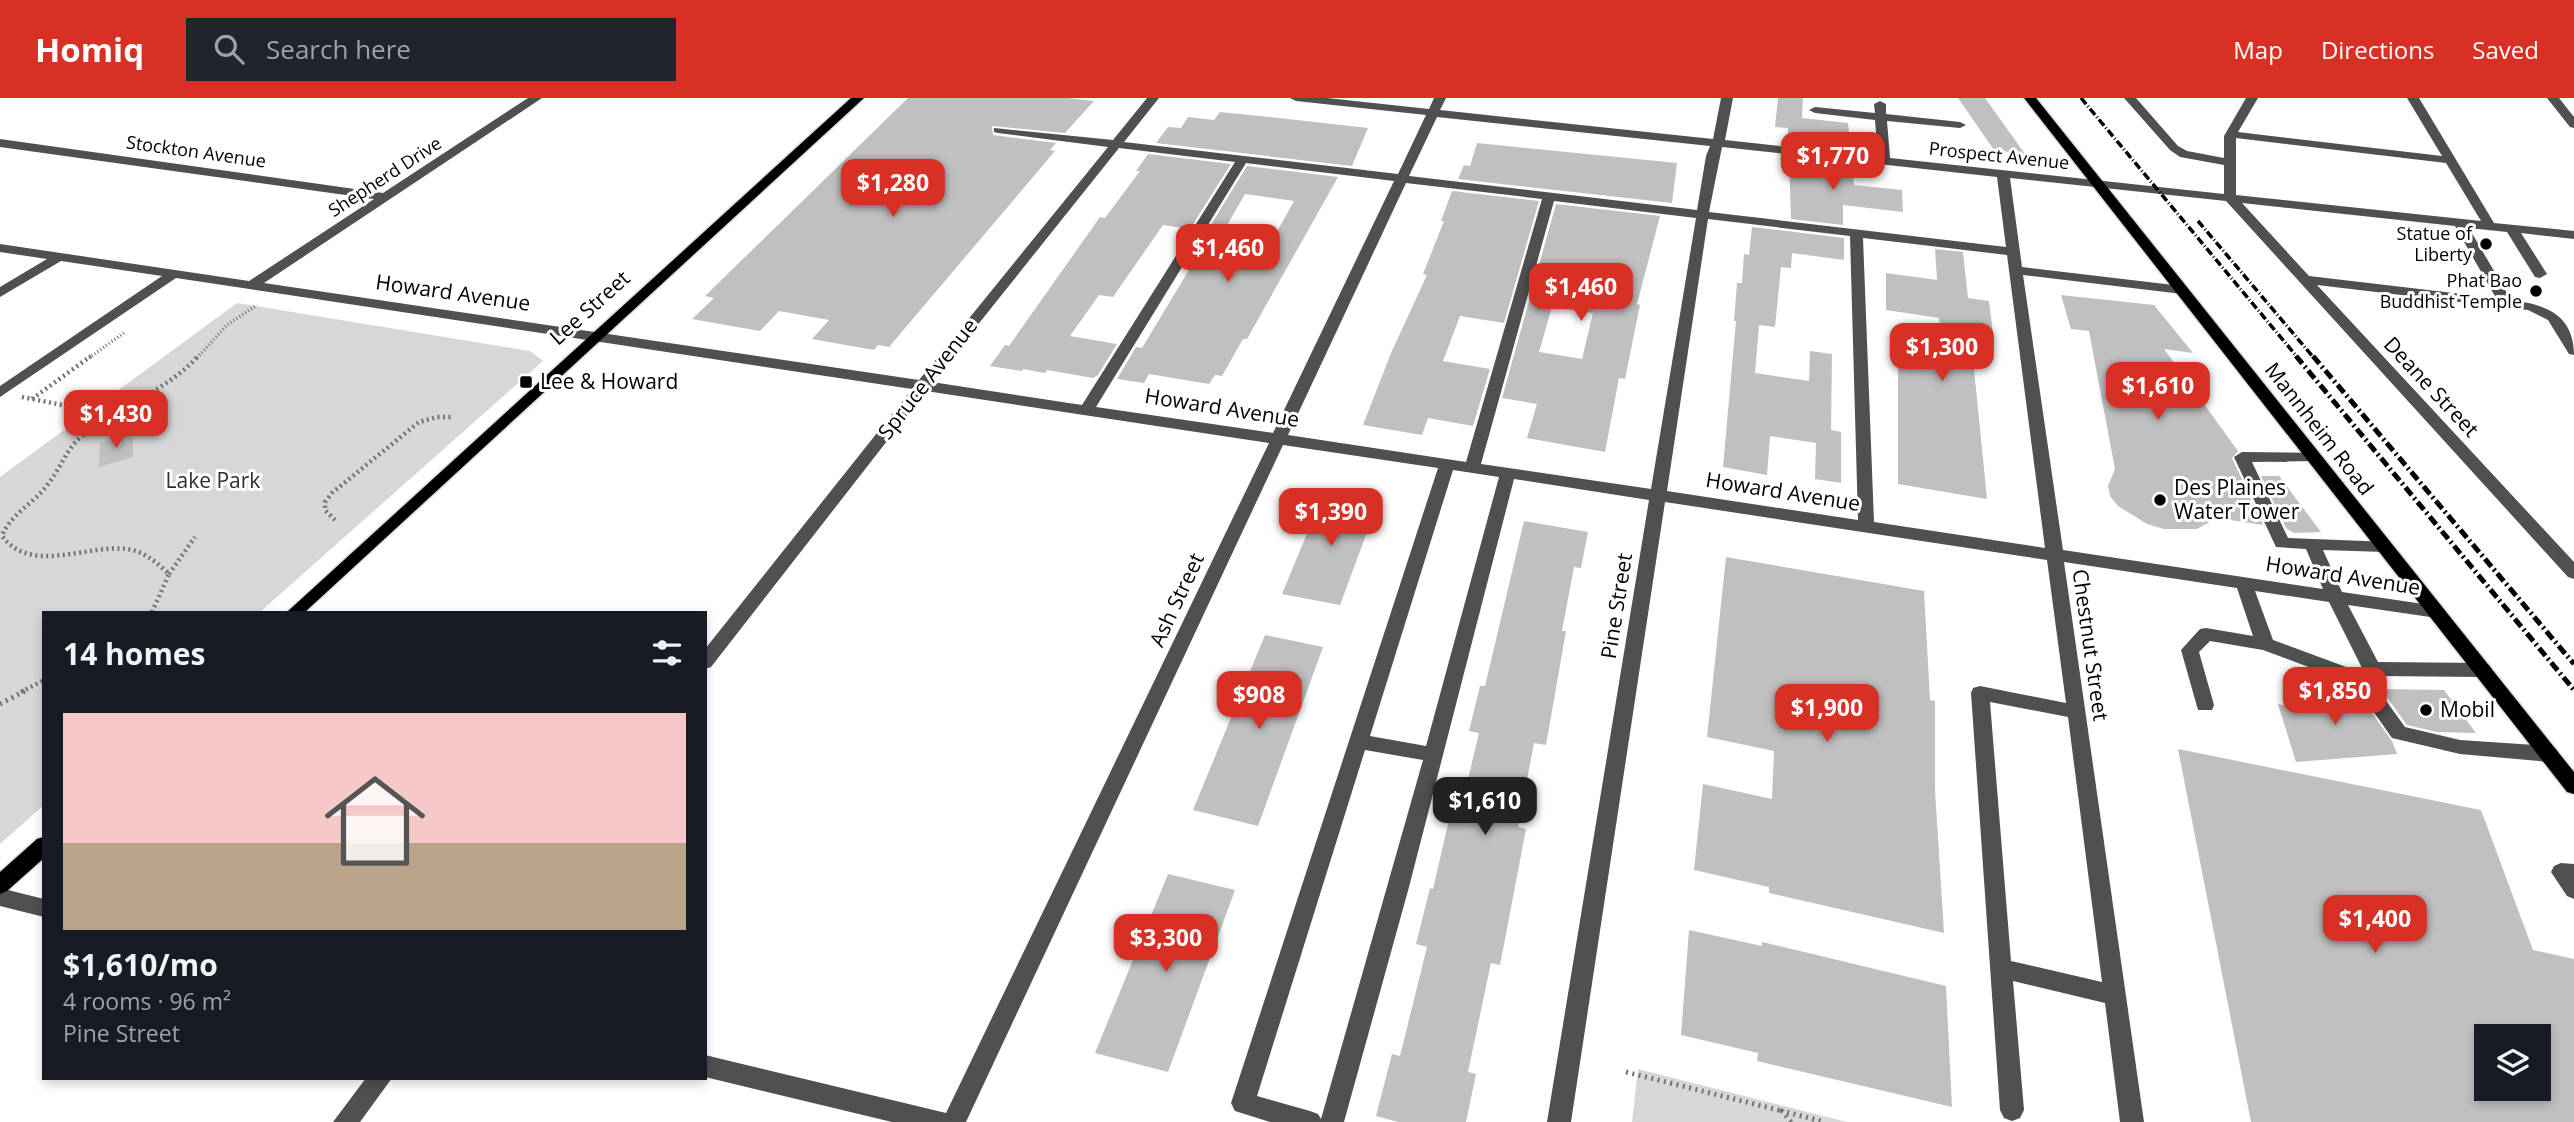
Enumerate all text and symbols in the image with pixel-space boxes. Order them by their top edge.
search box [186,18,676,81]
text: Homiq [35,27,144,72]
icon: search [210,30,248,68]
text: Search here [266,31,411,67]
text: Map [2233,33,2283,66]
text: Directions [2321,33,2434,66]
text: Saved [2472,33,2539,66]
street label: Stockton Avenue [125,129,268,173]
street label: Shepherd Drive [323,131,446,222]
pin: $1,770 [1776,132,1890,192]
street label: Prospect Avenue [1928,136,2071,174]
text: $1,770 [1797,139,1869,171]
pin: $1,280 [836,159,950,219]
text: $1,280 [857,166,929,198]
place label: Statue of Liberty [2397,221,2473,266]
pin: $1,460 [1171,225,1285,284]
text: $1,460 [1192,231,1264,263]
marker: Statue of Liberty [2478,236,2494,252]
street label: Lee Street [543,264,635,351]
pin: $1,460 [1524,264,1638,323]
street label: Howard Avenue [374,267,532,317]
place label: Phat Bao Buddhist Temple [2380,268,2522,313]
text: $1,460 [1545,270,1617,302]
marker: Phat Bao Buddhist Temple [2528,283,2544,299]
street label: Spruce Avenue [871,312,983,445]
pin: $1,300 [1885,324,1999,383]
text: $1,300 [1906,330,1978,362]
street label: Deane Street [2378,330,2485,442]
street label: Mannheim Road [2259,356,2380,501]
pin: $1,610 [2101,362,2215,422]
place label: Lee & Howard [540,367,678,395]
text: $1,610 [2122,369,2194,401]
marker: Lee & Howard [518,374,534,390]
street label: Howard Avenue [1143,381,1301,433]
pin: $1,430 [59,390,173,450]
text: $1,430 [80,397,152,429]
street label: Howard Avenue [1704,465,1862,517]
park label: Lake Park [166,466,260,494]
place label: Des Plaines Water Tower [2174,473,2300,525]
pin: $1,390 [1274,489,1388,548]
marker: Des Plaines Water Tower [2152,492,2168,508]
text: $1,390 [1295,495,1367,527]
street label: Ash Street [1142,548,1210,651]
street label: Howard Avenue [2264,549,2422,601]
street label: Pine Street [1594,551,1638,661]
street label: Chestnut Street [2066,567,2115,722]
text: 14 homes [63,633,206,674]
icon: filters [648,634,686,672]
pin: $1,850 [2278,668,2392,727]
pin: $908 [1218,672,1300,731]
text: $1,850 [2299,674,2371,706]
text: $908 [1233,678,1285,710]
pin: $1,900 [1770,684,1884,744]
text: $1,900 [1791,691,1863,723]
place label: Mobil [2440,695,2495,723]
marker: Mobil [2418,702,2434,718]
icon: home [312,758,438,884]
pin: $1,610 [1428,778,1542,837]
text: $1,610 [1449,784,1521,816]
pin: $1,400 [2318,896,2432,955]
text: $1,400 [2339,902,2411,934]
pin: $3,300 [1109,914,1223,974]
text: $3,300 [1130,921,1202,953]
text: $1,610/mo [63,944,218,985]
text: 4 rooms · 96 m² [63,985,231,1017]
text: Pine Street [63,1017,180,1049]
map controls [2474,1024,2551,1101]
button: layers [2474,1024,2551,1101]

